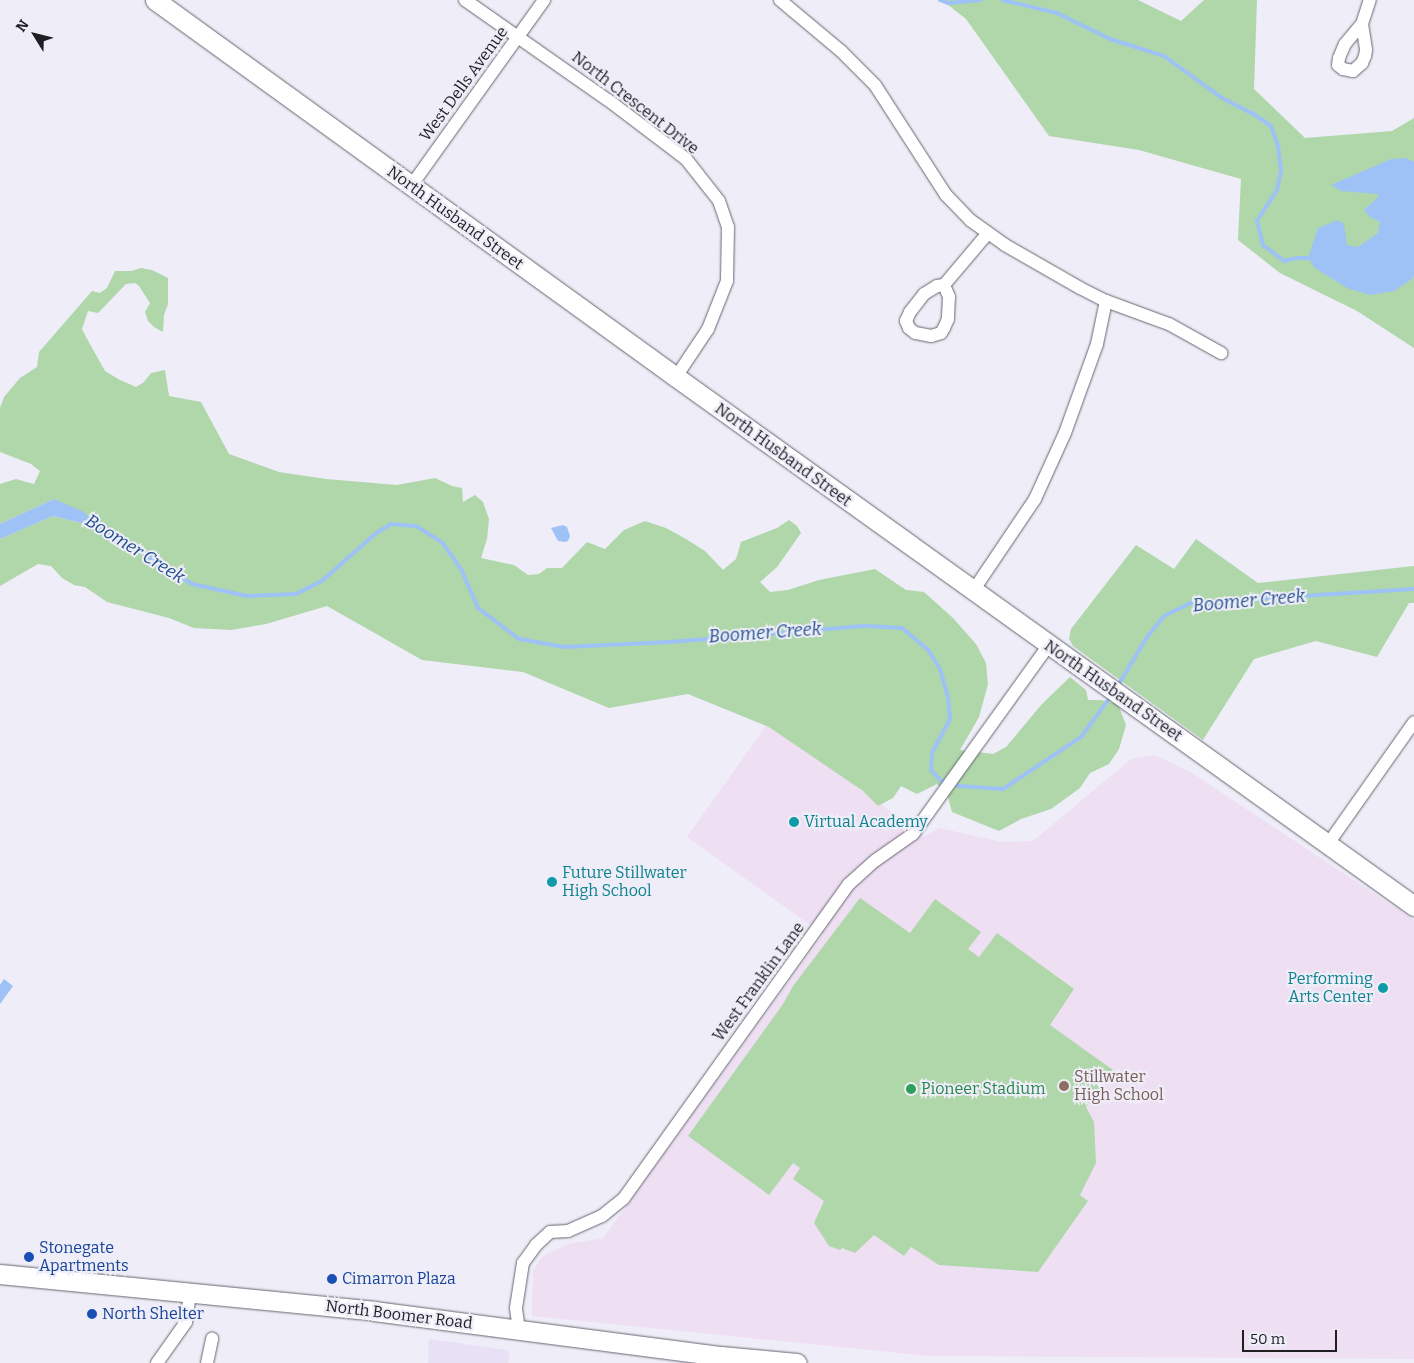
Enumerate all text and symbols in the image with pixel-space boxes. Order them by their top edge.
north arrow [10,10,60,60]
text: N [12,17,33,35]
street label: West Dells Avenue [416,23,512,145]
street label: North Crescent Drive [568,48,702,158]
street label: North Husband Street [383,162,527,274]
street label: North Husband Street [711,399,855,511]
water label: Boomer Creek [81,510,189,588]
water label: Boomer Creek [1192,585,1306,617]
water label: Boomer Creek [708,618,822,648]
street label: North Husband Street [1040,636,1186,746]
place label: Virtual Academy [804,812,928,832]
marker: Virtual Academy [788,816,800,828]
place label: Future Stillwater High School [562,863,687,901]
marker: Future Stillwater High School [546,876,558,888]
street label: West Franklin Lane [709,919,809,1045]
place label: Performing Arts Center [1288,969,1373,1007]
marker: Performing Arts Center [1377,982,1389,994]
place label: Stillwater High School [1074,1067,1164,1105]
place label: Pioneer Stadium [921,1079,1045,1099]
marker: Stillwater High School [1058,1080,1070,1092]
marker: Pioneer Stadium [905,1083,917,1095]
place label: Stonegate Apartments [39,1238,129,1276]
marker: Stonegate Apartments [23,1251,35,1263]
place label: Cimarron Plaza [342,1269,456,1289]
marker: Cimarron Plaza [326,1273,338,1285]
street label: North Boomer Road [324,1296,474,1334]
place label: North Shelter [102,1304,204,1324]
marker: North Shelter [86,1308,98,1320]
scale bar [1244,1320,1339,1352]
text: 50 m [1250,1330,1285,1348]

